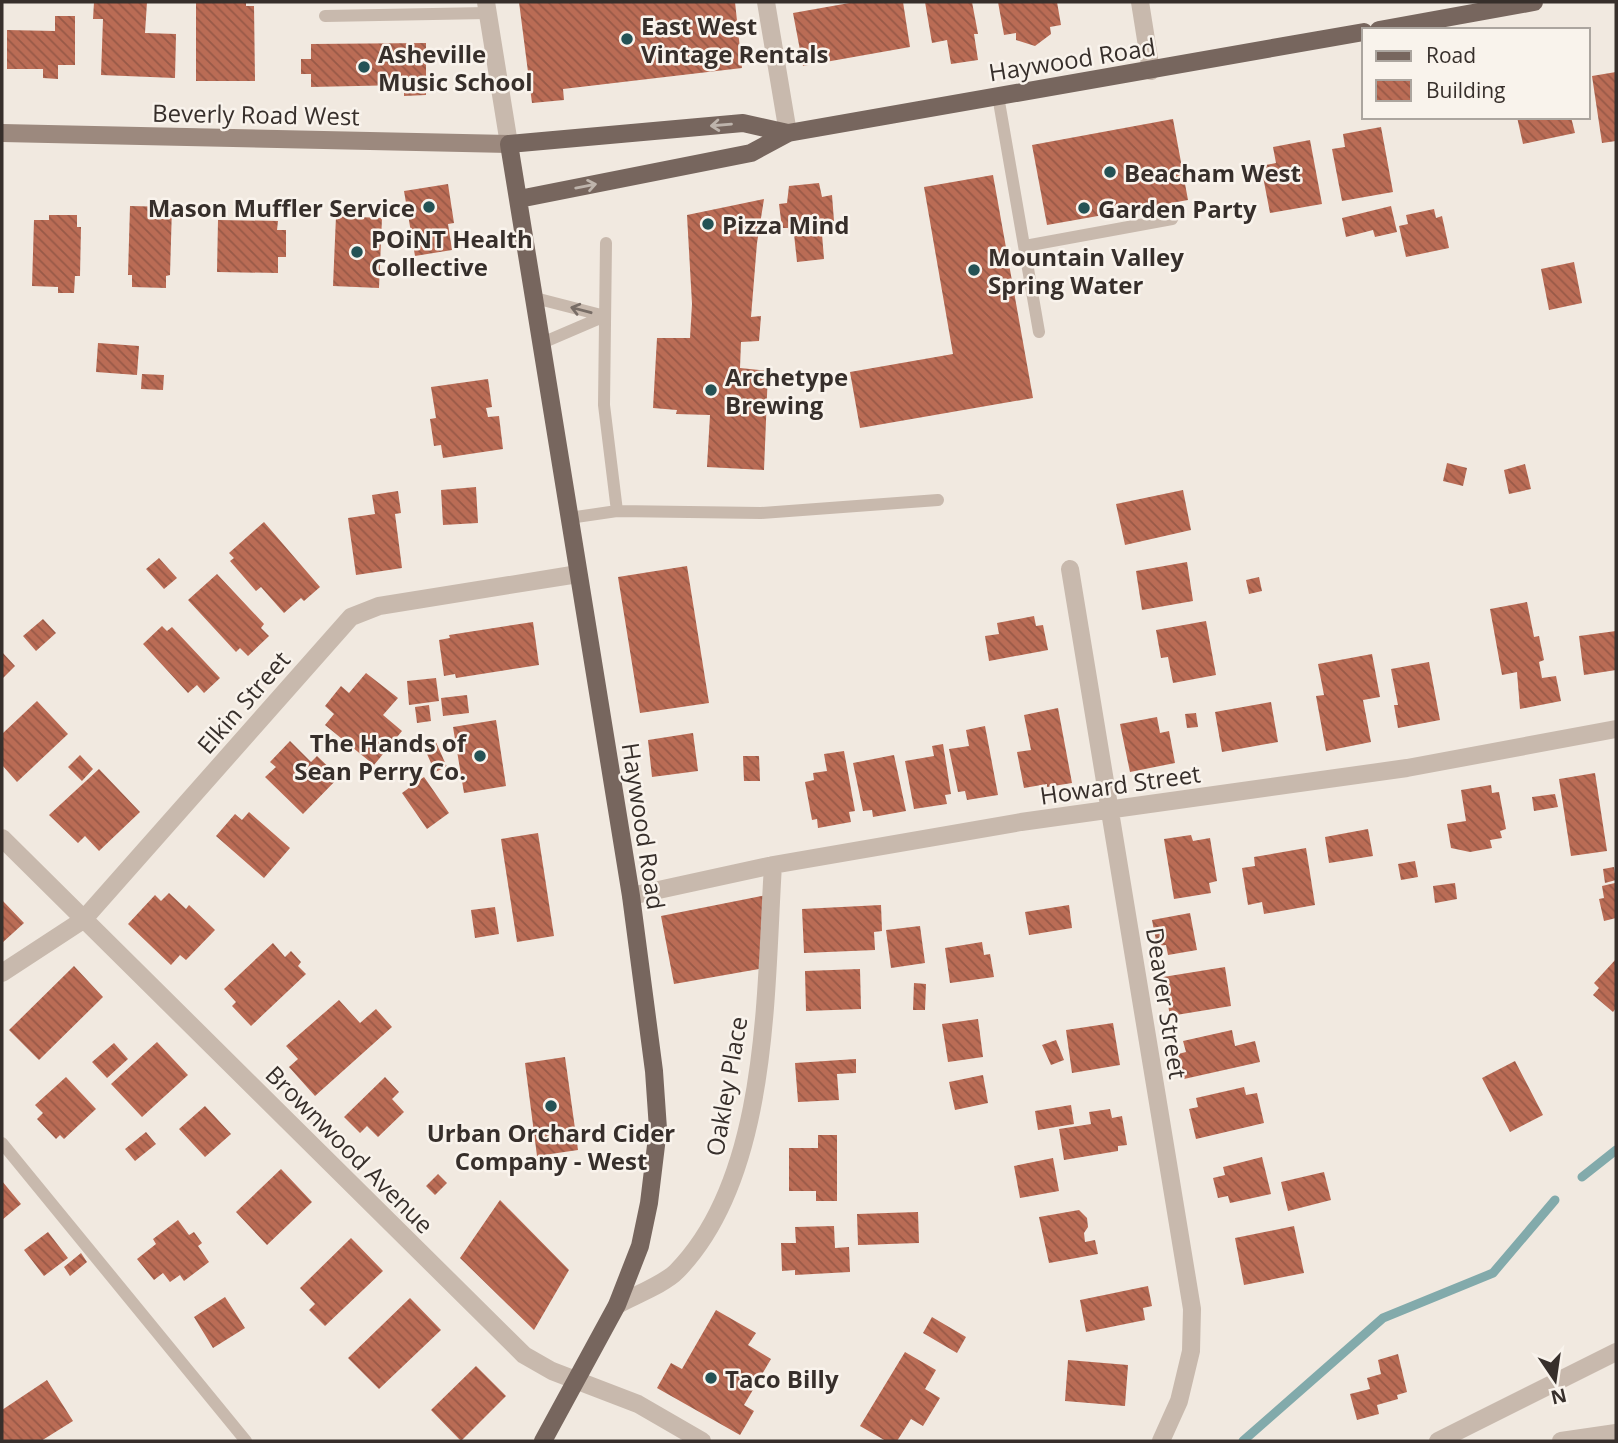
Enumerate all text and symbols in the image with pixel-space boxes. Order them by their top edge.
place label: East West Vintage Rentals [641,9,829,70]
legend [1362,28,1590,119]
street label: Haywood Road [986,30,1158,88]
marker: East West Vintage Rentals [619,31,635,47]
place label: Asheville Music School [378,37,533,98]
text: Road [1426,41,1476,69]
marker: Asheville Music School [356,59,372,75]
text: Building [1426,76,1505,104]
street label: Beverly Road West [152,96,360,132]
one-way arrow [710,119,733,132]
place label: Beacham West [1124,156,1301,189]
marker: Beacham West [1102,164,1118,180]
one-way arrow [574,178,597,192]
place label: Mason Muffler Service [148,191,415,224]
place label: Garden Party [1098,192,1257,225]
marker: Mason Muffler Service [421,199,437,215]
marker: Garden Party [1076,200,1092,216]
place label: Pizza Mind [722,208,849,241]
marker: Pizza Mind [700,216,716,232]
place label: POiNT Health Collective [371,222,533,283]
place label: Mountain Valley Spring Water [988,240,1184,301]
marker: POiNT Health Collective [349,244,365,260]
marker: Mountain Valley Spring Water [966,262,982,278]
one-way arrow [570,303,593,316]
place label: Archetype Brewing [725,360,848,421]
marker: Archetype Brewing [703,382,719,398]
street label: Elkin Street [189,644,297,760]
place label: The Hands of Sean Perry Co. [294,726,468,787]
street label: Haywood Road [615,740,673,912]
marker: The Hands of Sean Perry Co. [472,748,488,764]
street label: Howard Street [1038,756,1202,812]
street label: Deaver Street [1139,925,1195,1081]
street label: Oakley Place [697,1014,755,1158]
street label: Brownwood Avenue [259,1058,441,1240]
marker: Urban Orchard Cider Company - West [543,1098,559,1114]
place label: Urban Orchard Cider Company - West [427,1116,675,1177]
north arrow [1520,1345,1590,1415]
place label: Taco Billy [725,1362,839,1395]
marker: Taco Billy [703,1370,719,1386]
text: N [1548,1382,1569,1411]

